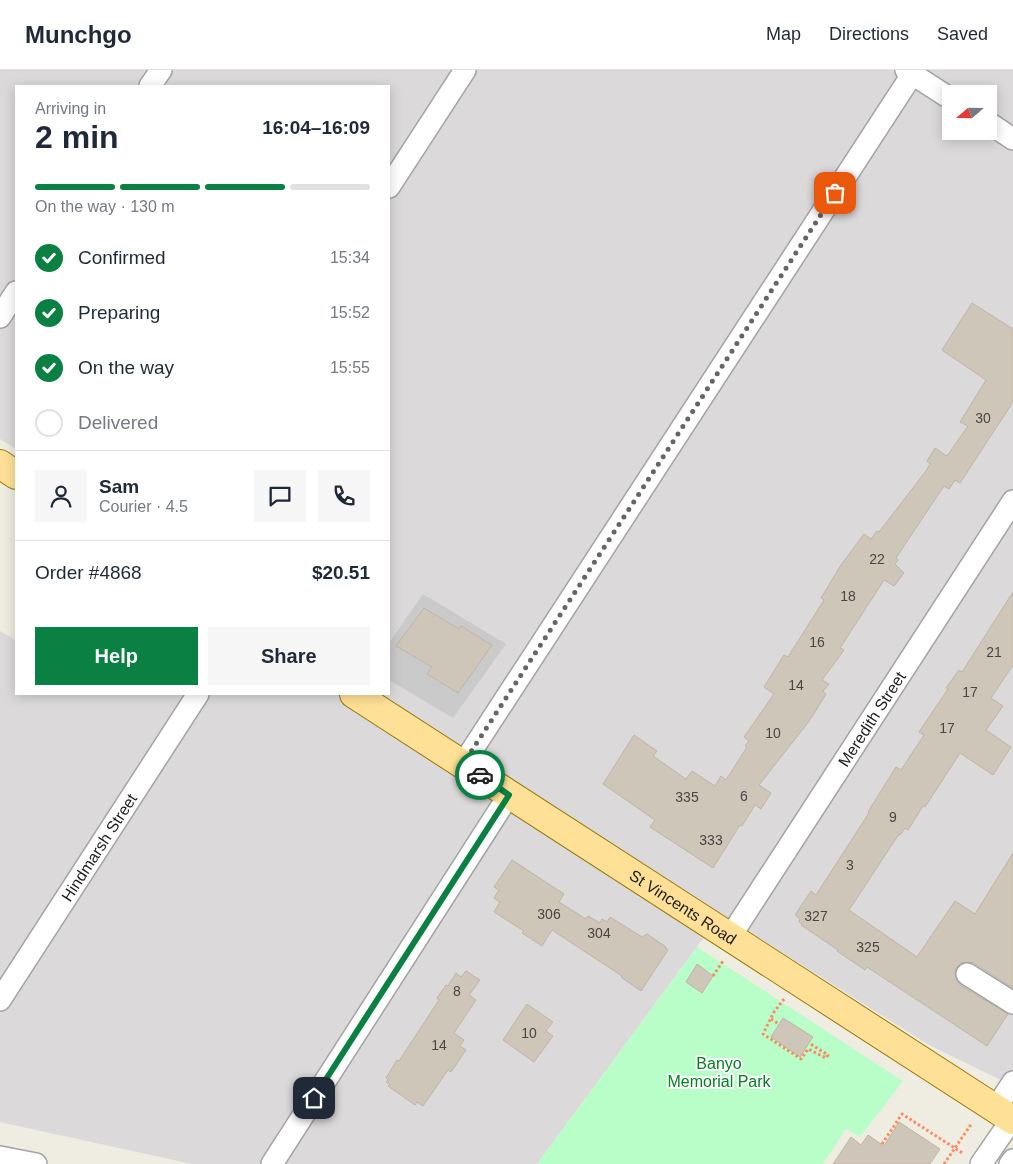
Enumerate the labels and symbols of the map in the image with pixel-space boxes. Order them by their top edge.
north arrow [942,85,998,140]
pin [814,172,856,214]
house number: 30 [975,410,991,426]
house number: 22 [869,551,885,567]
house number: 18 [840,588,856,604]
house number: 16 [809,634,825,650]
house number: 21 [986,644,1002,660]
street label: Meredith Street [835,668,909,769]
house number: 14 [788,677,804,693]
house number: 17 [962,684,978,700]
house number: 17 [939,720,955,736]
house number: 10 [765,725,781,741]
courier [455,750,505,800]
house number: 6 [740,788,748,804]
house number: 335 [675,789,699,805]
street label: Hindmarsh Street [58,790,140,904]
house number: 9 [889,809,897,825]
house number: 333 [699,832,723,848]
house number: 3 [846,857,854,873]
street label: St Vincents Road [627,866,740,947]
house number: 306 [537,906,561,922]
house number: 327 [804,908,828,924]
house number: 304 [587,925,611,941]
house number: 325 [856,939,880,955]
house number: 8 [453,983,461,999]
house number: 10 [521,1025,537,1041]
house number: 14 [431,1037,447,1053]
park label: Banyo Memorial Park [667,1055,772,1090]
pin [293,1077,335,1119]

